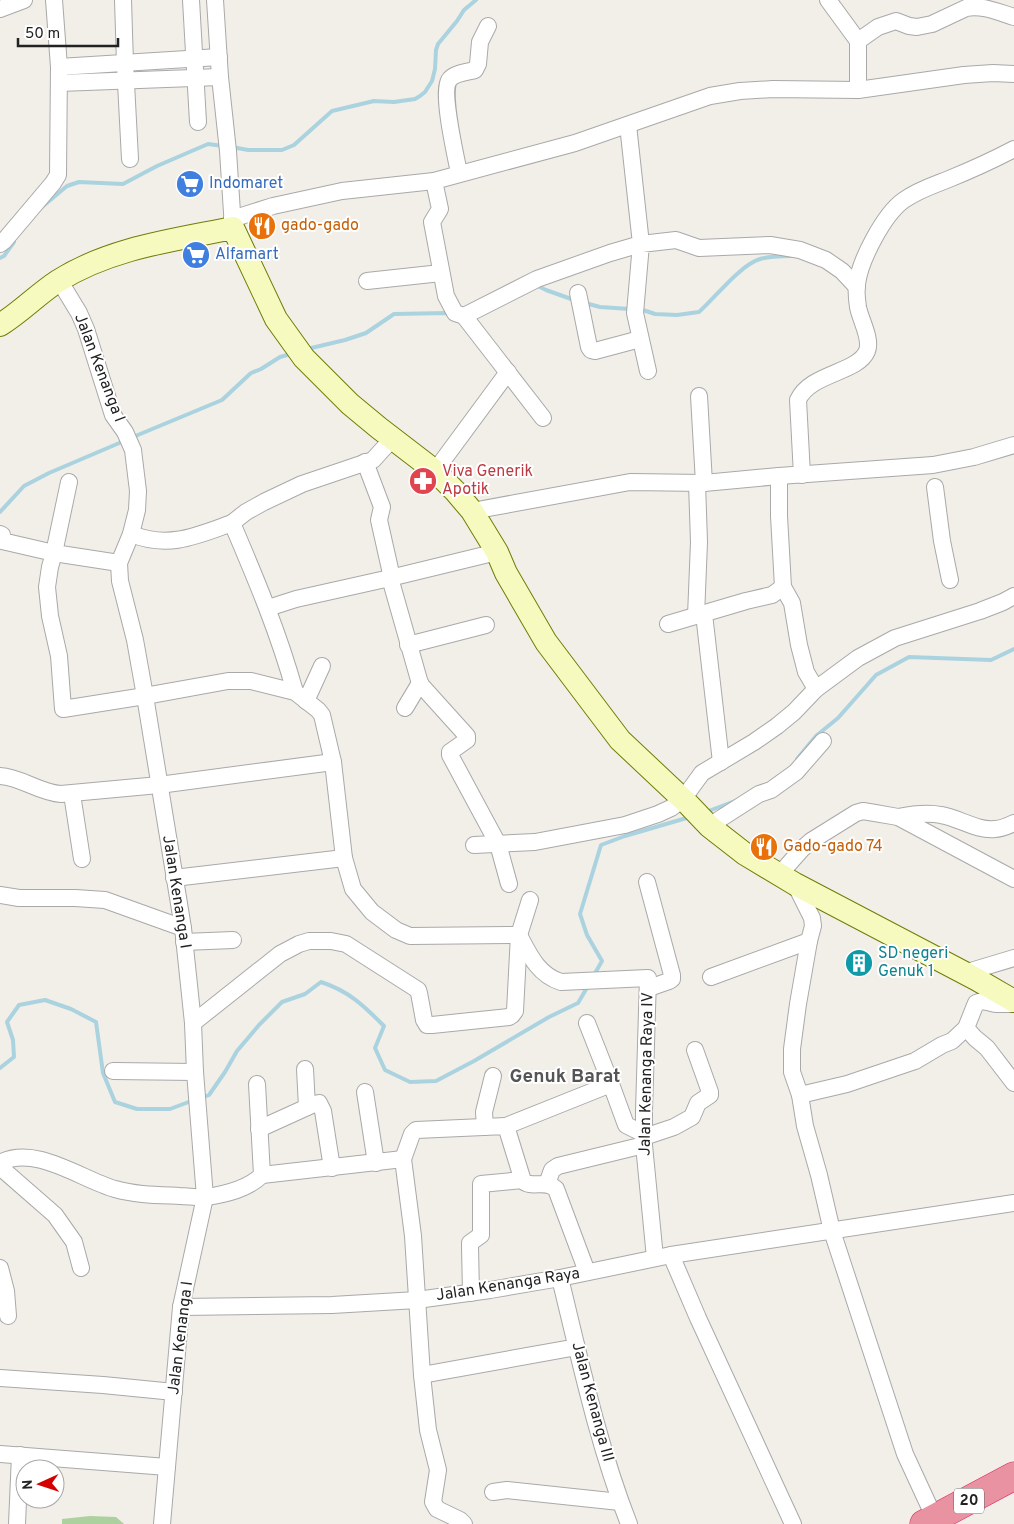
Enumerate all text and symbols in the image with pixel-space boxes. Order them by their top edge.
scale bar [18,15,118,47]
text: 50 m [25,25,60,44]
supermarket icon: Indomaret [175,169,205,199]
place label: Indomaret [209,174,283,194]
restaurant icon: gado-gado [247,211,277,241]
place label: gado-gado [281,216,359,236]
supermarket icon: Alfamart [181,240,211,270]
place label: Alfamart [215,245,279,265]
street label: Jalan Kenanga I [69,311,129,425]
place label: Viva Generik Apotik [442,462,533,500]
pharmacy icon: Viva Generik Apotik [408,466,438,496]
restaurant icon: Gado-gado 74 [749,832,779,862]
street label: Jalan Kenanga I [157,834,195,950]
place label: Gado-gado 74 [783,837,883,857]
place label: SD negeri Genuk 1 [878,944,948,982]
building icon: SD negeri Genuk 1 [844,948,874,978]
street label: Jalan Kenanga Raya IV [636,992,658,1156]
district label: Genuk Barat [510,1065,620,1089]
street label: Jalan Kenanga Raya [435,1264,581,1306]
street label: Jalan Kenanga I [164,1280,198,1396]
street label: Jalan Kenanga III [566,1340,618,1464]
north arrow [15,1459,65,1509]
text: N [20,1479,37,1490]
road number: 20 [954,1488,984,1514]

